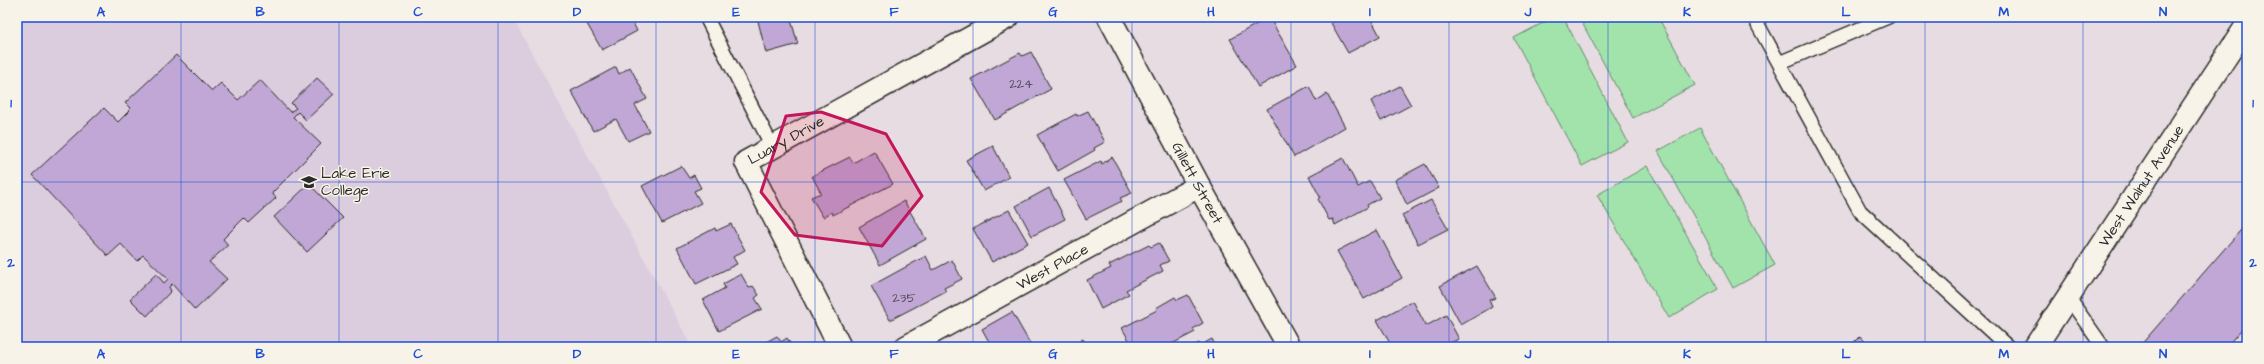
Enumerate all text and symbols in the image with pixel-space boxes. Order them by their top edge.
text: A [97,3,106,21]
text: B [255,3,265,21]
text: C [413,3,423,21]
text: D [573,3,582,21]
text: E [732,3,740,21]
text: F [889,3,899,21]
text: G [1048,3,1058,21]
text: H [1207,3,1215,21]
text: I [1369,3,1371,21]
text: J [1524,3,1532,21]
text: K [1683,3,1691,21]
text: L [1841,3,1851,21]
text: M [1999,3,2010,21]
text: N [2159,3,2167,21]
house number: 224 [1009,75,1033,93]
text: 1 [10,94,12,112]
text: 1 [2252,94,2254,112]
street label: Luary Drive [744,111,828,170]
street label: West Walnut Avenue [2094,121,2189,251]
street label: Gillett Street [1167,139,1228,228]
place label: Lake Erie College [321,163,390,202]
school or university icon: Lake Erie College [300,173,318,191]
street label: West Place [1013,239,1092,295]
text: 2 [6,254,15,272]
text: 2 [2248,254,2257,272]
house number: 235 [892,289,916,307]
text: A [97,345,106,363]
text: B [255,345,265,363]
text: C [413,345,423,363]
text: D [573,345,582,363]
text: E [732,345,740,363]
text: F [889,345,899,363]
text: G [1048,345,1058,363]
text: H [1207,345,1215,363]
text: I [1369,345,1371,363]
text: J [1524,345,1532,363]
text: K [1683,345,1691,363]
text: L [1841,345,1851,363]
text: M [1999,345,2010,363]
text: N [2159,345,2167,363]

